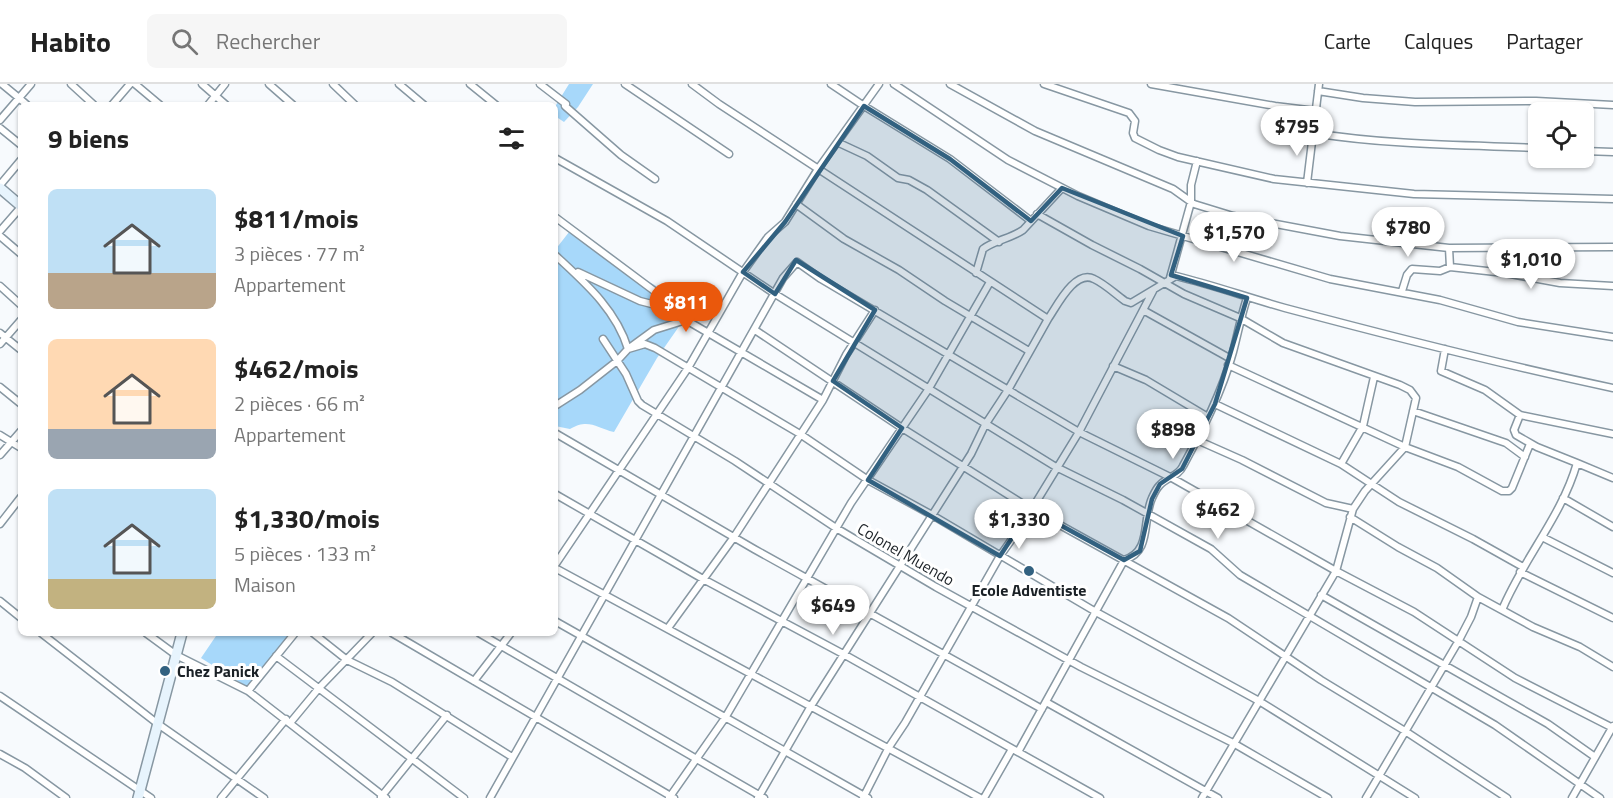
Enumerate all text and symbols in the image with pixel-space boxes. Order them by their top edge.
search box [147,14,567,68]
text: Habito [30,20,111,63]
text: Rechercher [216,24,320,58]
icon: search [168,25,201,58]
text: Carte [1324,25,1371,57]
text: Calques [1404,25,1473,57]
text: Partager [1506,25,1583,57]
map controls [1528,102,1594,168]
button: locate [1528,102,1594,168]
pin: $795 [1261,106,1333,157]
text: $795 [1275,110,1319,141]
text: 9 biens [48,119,129,158]
icon: filters [495,122,528,155]
text: $811/mois [234,199,358,238]
pin: $780 [1372,207,1444,258]
text: $780 [1386,211,1430,242]
pin: $1,570 [1185,212,1283,263]
icon: home [96,213,168,285]
text: $1,570 [1203,216,1265,247]
text: 3 pièces · 77 m² [234,238,365,269]
pin: $1,010 [1482,239,1580,290]
text: $1,010 [1500,243,1562,274]
text: Appartement [234,269,346,300]
pin: $811 [650,282,722,333]
text: $811 [664,286,708,317]
text: $462/mois [234,349,358,388]
icon: home [96,363,168,435]
text: 2 pièces · 66 m² [234,388,365,419]
pin: $898 [1137,409,1209,460]
text: $898 [1151,413,1195,444]
text: Appartement [234,419,346,450]
pin: $462 [1182,489,1254,540]
text: $462 [1196,493,1240,524]
text: $1,330/mois [234,499,380,538]
pin: $1,330 [970,499,1068,550]
text: $1,330 [988,503,1050,534]
icon: home [96,513,168,585]
street label: Colonel Muendo [853,516,959,592]
text: 5 pièces · 133 m² [234,538,376,569]
marker: Ecole Adventiste [1022,564,1036,578]
text: Maison [234,569,296,600]
place label: Ecole Adventiste [971,578,1087,602]
pin: $649 [797,585,869,636]
text: $649 [811,589,855,620]
place label: Chez Panick [177,659,260,683]
marker: Chez Panick [158,664,172,678]

